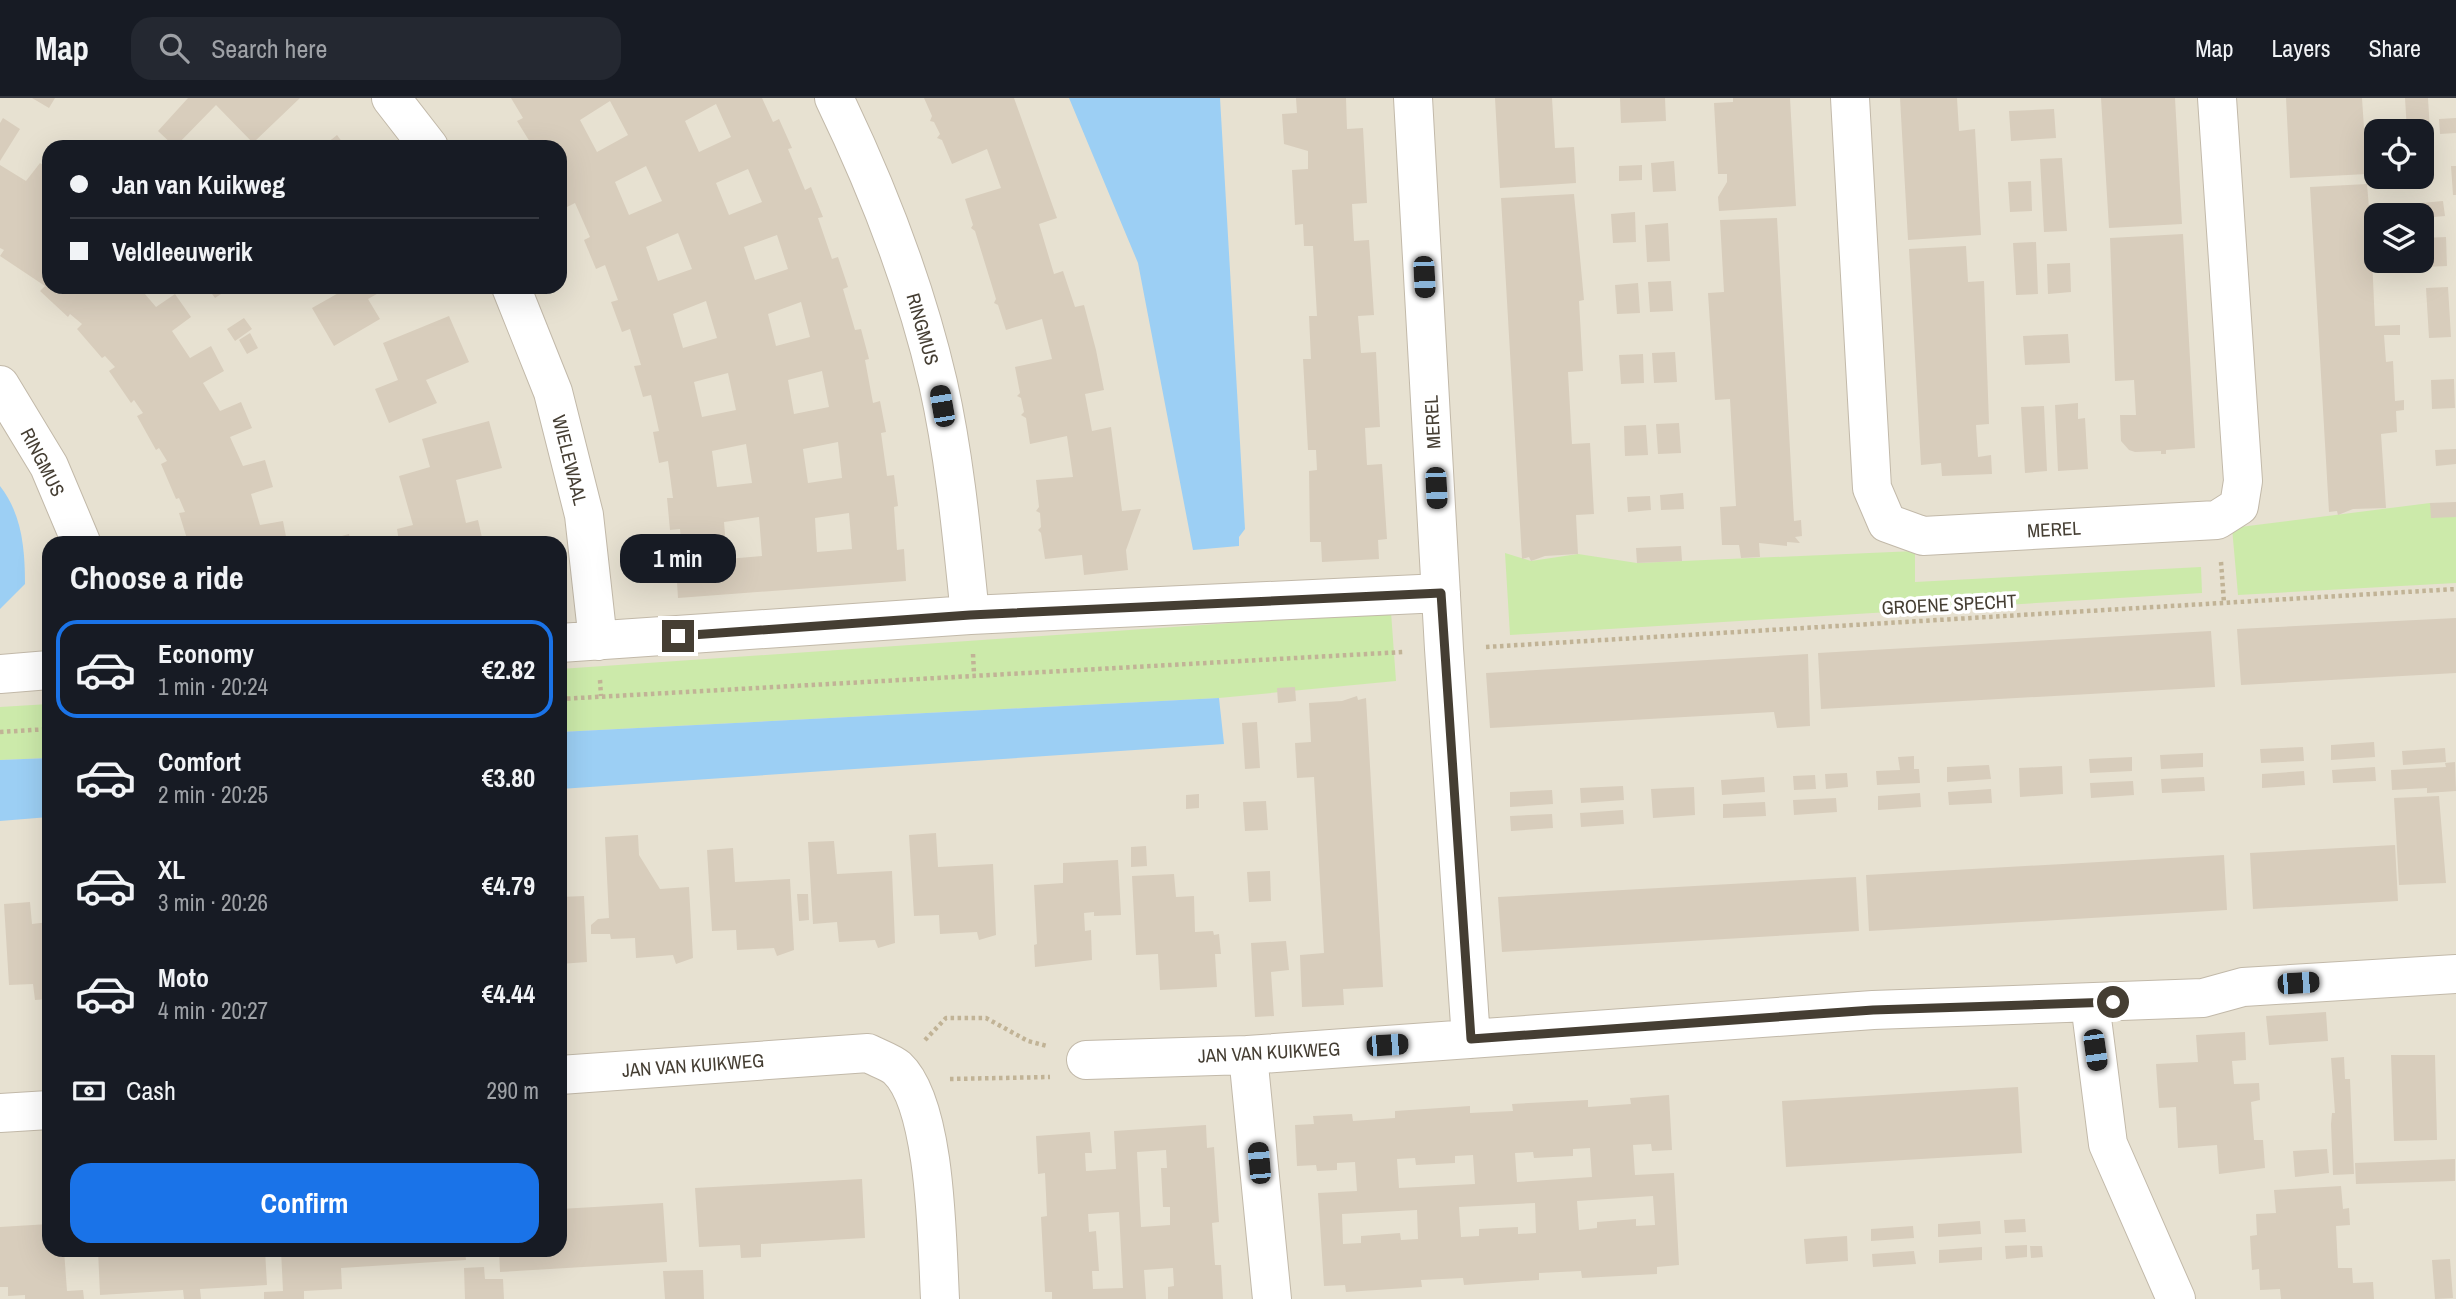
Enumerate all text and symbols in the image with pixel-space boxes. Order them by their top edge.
search box [131,17,621,80]
text: Map [35,26,89,70]
icon: search [155,29,193,67]
text: Search here [211,31,327,66]
text: Map [2195,32,2233,64]
text: Layers [2271,32,2330,64]
text: Share [2368,32,2421,64]
map controls [2364,119,2434,273]
button: locate [2364,119,2434,189]
text: Jan van Kuikweg [112,167,285,202]
button: layers [2364,203,2434,273]
text: Veldleeuwerik [112,234,253,269]
car [1413,255,1436,299]
street label: RINGMUS [900,290,946,368]
car [929,383,956,429]
street label: MEREL [1418,394,1446,449]
street label: WIELEWAAL [546,412,594,508]
street label: RINGMUS [15,423,71,501]
car [1425,466,1448,510]
street label: MEREL [2027,515,2082,543]
callout: 1 min [620,534,736,584]
text: 1 min [653,543,703,574]
text: Choose a ride [70,556,244,599]
street label: GROENE SPECHT [1881,587,2018,621]
route end [662,620,694,652]
text: Economy [158,636,254,671]
icon: car [74,638,137,701]
text: €2.82 [482,652,535,687]
text: 1 min · 20:24 [158,671,268,702]
text: Comfort [158,744,241,779]
icon: car [74,746,137,809]
text: €3.80 [482,760,535,795]
text: 2 min · 20:25 [158,779,268,810]
text: XL [158,852,185,887]
icon: car [74,854,137,917]
text: €4.79 [482,868,535,903]
text: 3 min · 20:26 [158,887,268,918]
text: Moto [158,960,209,995]
icon: car [74,962,137,1025]
car [2277,971,2320,995]
text: €4.44 [482,976,535,1011]
route start [2097,986,2129,1018]
text: 4 min · 20:27 [158,995,268,1026]
car [2082,1028,2109,1072]
car [1366,1033,1409,1057]
street label: JAN VAN KUIKWEG [1197,1035,1341,1069]
street label: JAN VAN KUIKWEG [621,1047,765,1083]
icon: cash [70,1072,108,1110]
text: Cash [126,1073,176,1108]
text: 290 m [487,1075,539,1106]
car [1247,1141,1272,1185]
button: Confirm [70,1163,539,1243]

